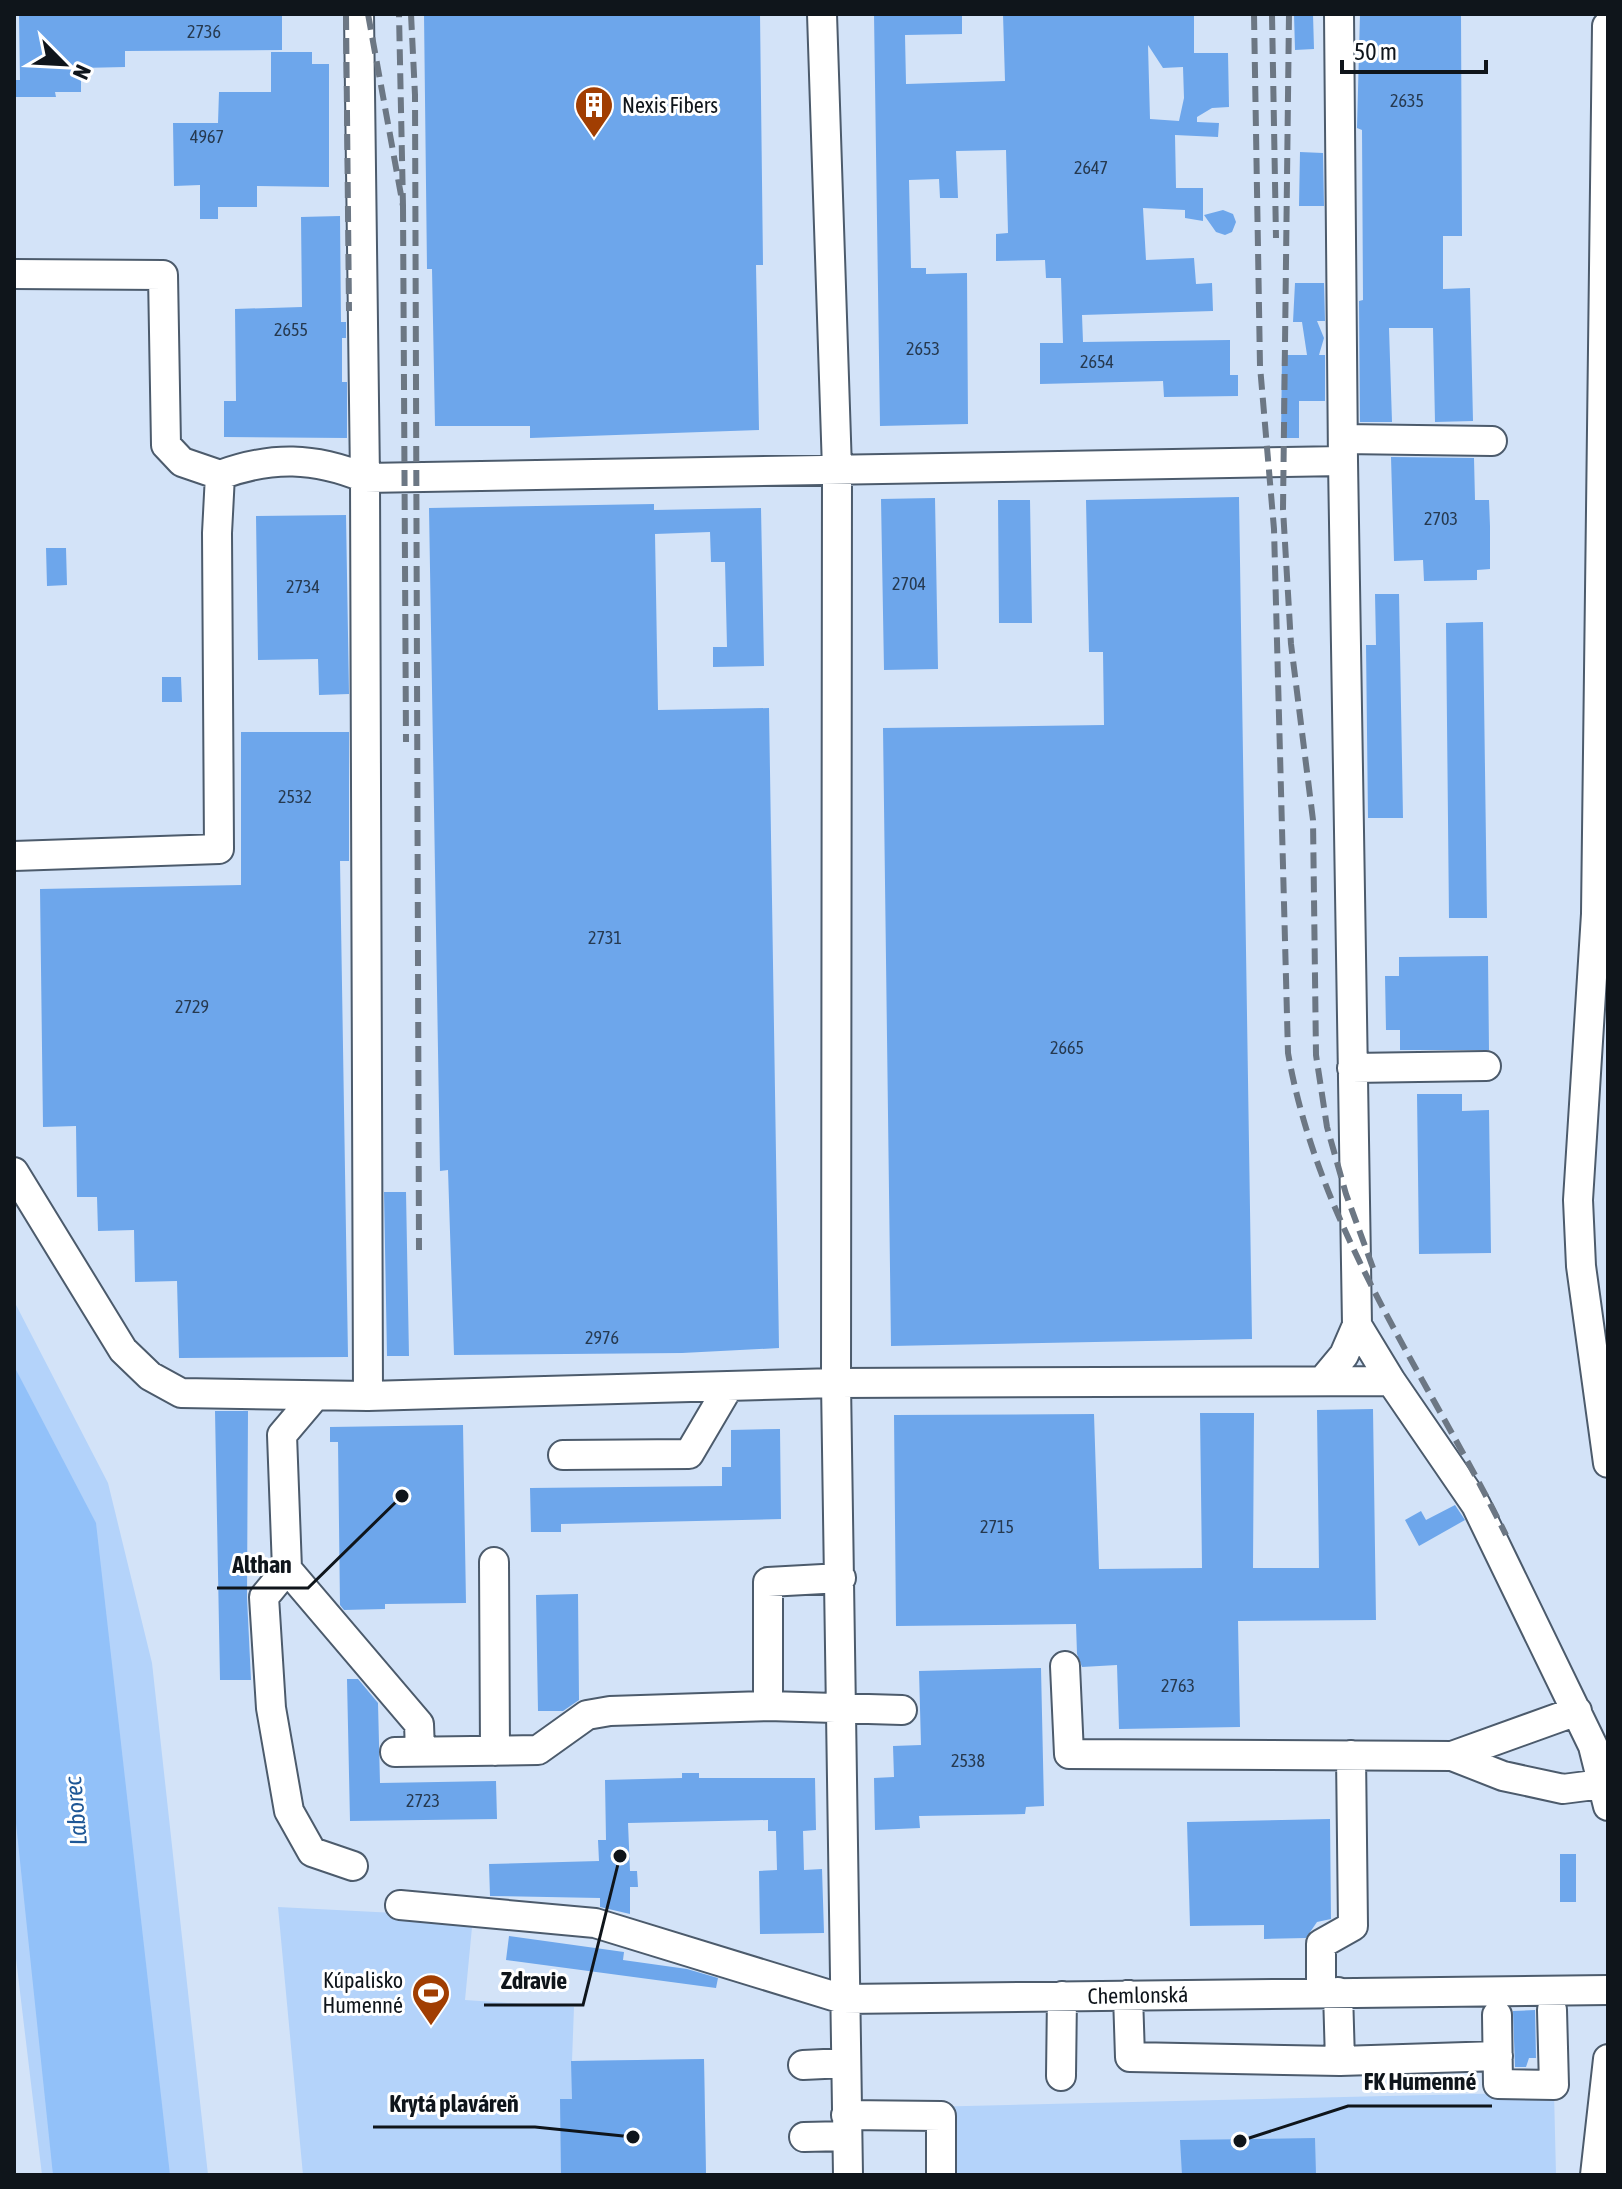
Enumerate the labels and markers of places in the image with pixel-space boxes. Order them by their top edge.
building icon: Nexis Fibers [573,84,615,139]
place label: Nexis Fibers [622,92,718,118]
callout: Althan [217,1540,308,1588]
callout: Zdravie [484,1957,583,2005]
place label: Kúpalisko Humenné [322,1967,403,2018]
sports icon: Kúpalisko Humenné [410,1972,452,2027]
callout: FK Humenné [1348,2058,1492,2106]
callout: Krytá plaváreň [373,2079,535,2127]

